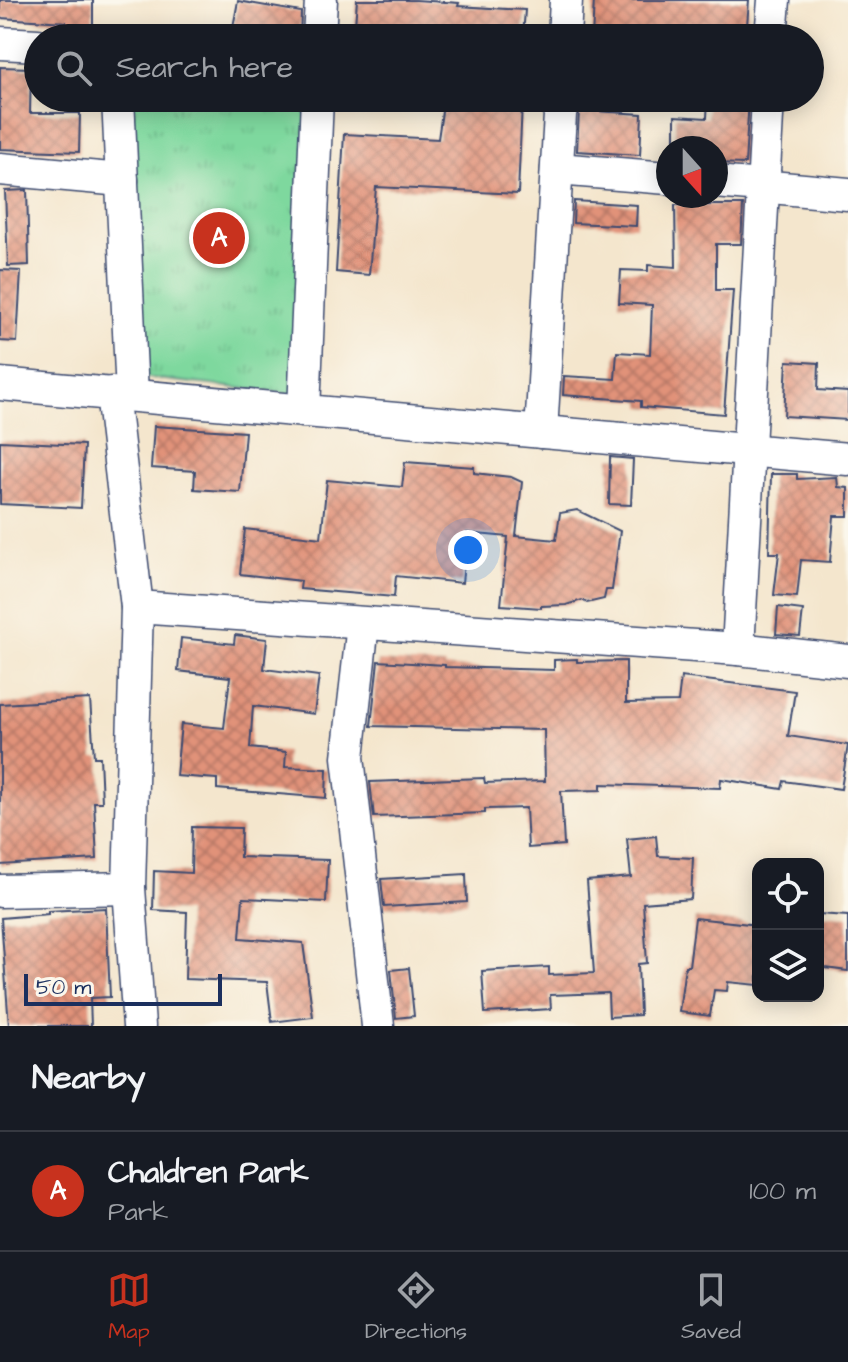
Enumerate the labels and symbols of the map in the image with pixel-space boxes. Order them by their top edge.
north arrow [656,136,728,208]
pin: A [193,208,245,268]
your location [448,530,488,570]
scale bar [24,970,222,1006]

